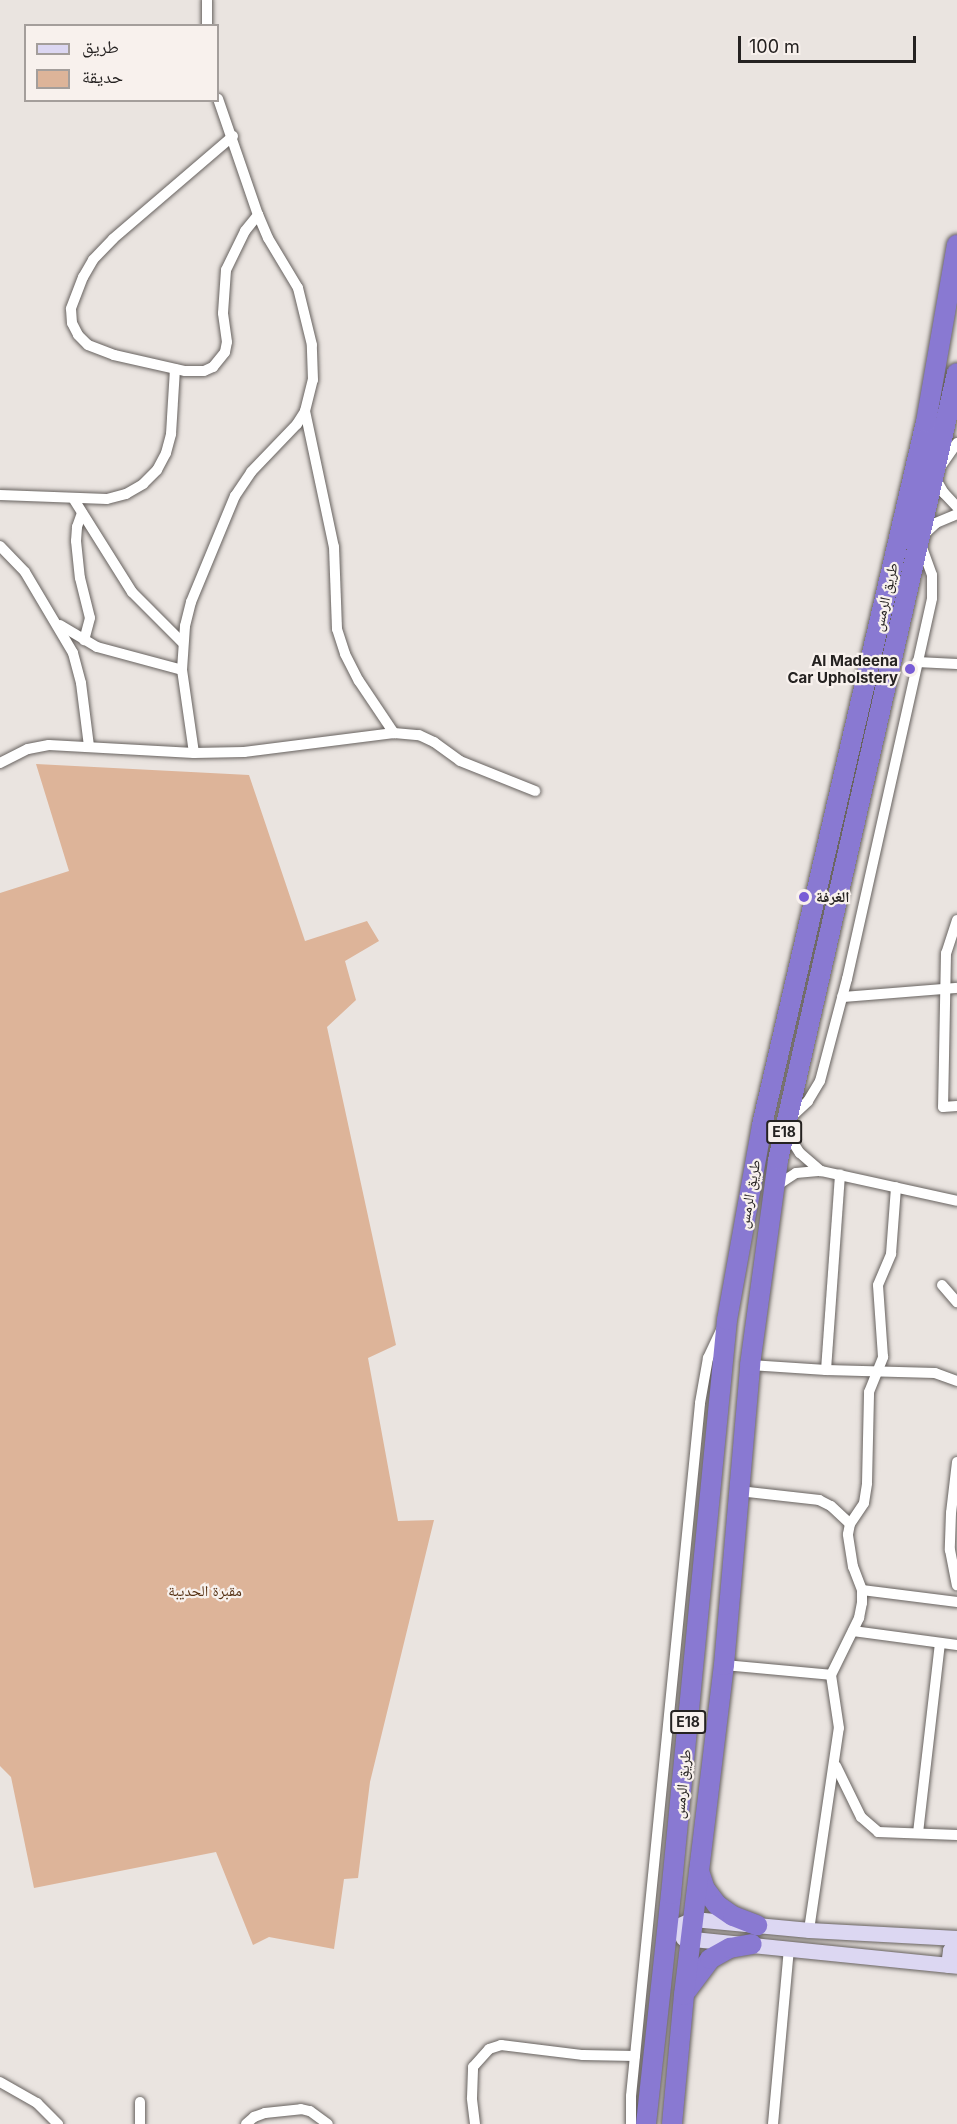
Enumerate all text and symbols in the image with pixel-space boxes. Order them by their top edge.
legend [24,24,219,102]
scale bar [741,24,920,62]
text: طريق [82,36,119,57]
text: 100 m [749,36,800,57]
text: حديقة [82,66,123,87]
street label: طريق الرمس [868,561,902,633]
place label: Al Madeena Car Upholstery [787,651,898,686]
marker: Al Madeena Car Upholstery [903,662,917,676]
place label: الغرفة [816,888,850,906]
marker: الغرفة [797,890,811,904]
road number: E18 [766,1121,802,1143]
street label: طريق الرمس [734,1158,764,1230]
park label: مقبرة الحديبة [168,1582,242,1600]
road number: E18 [670,1711,706,1733]
street label: طريق الرمس [669,1748,695,1820]

